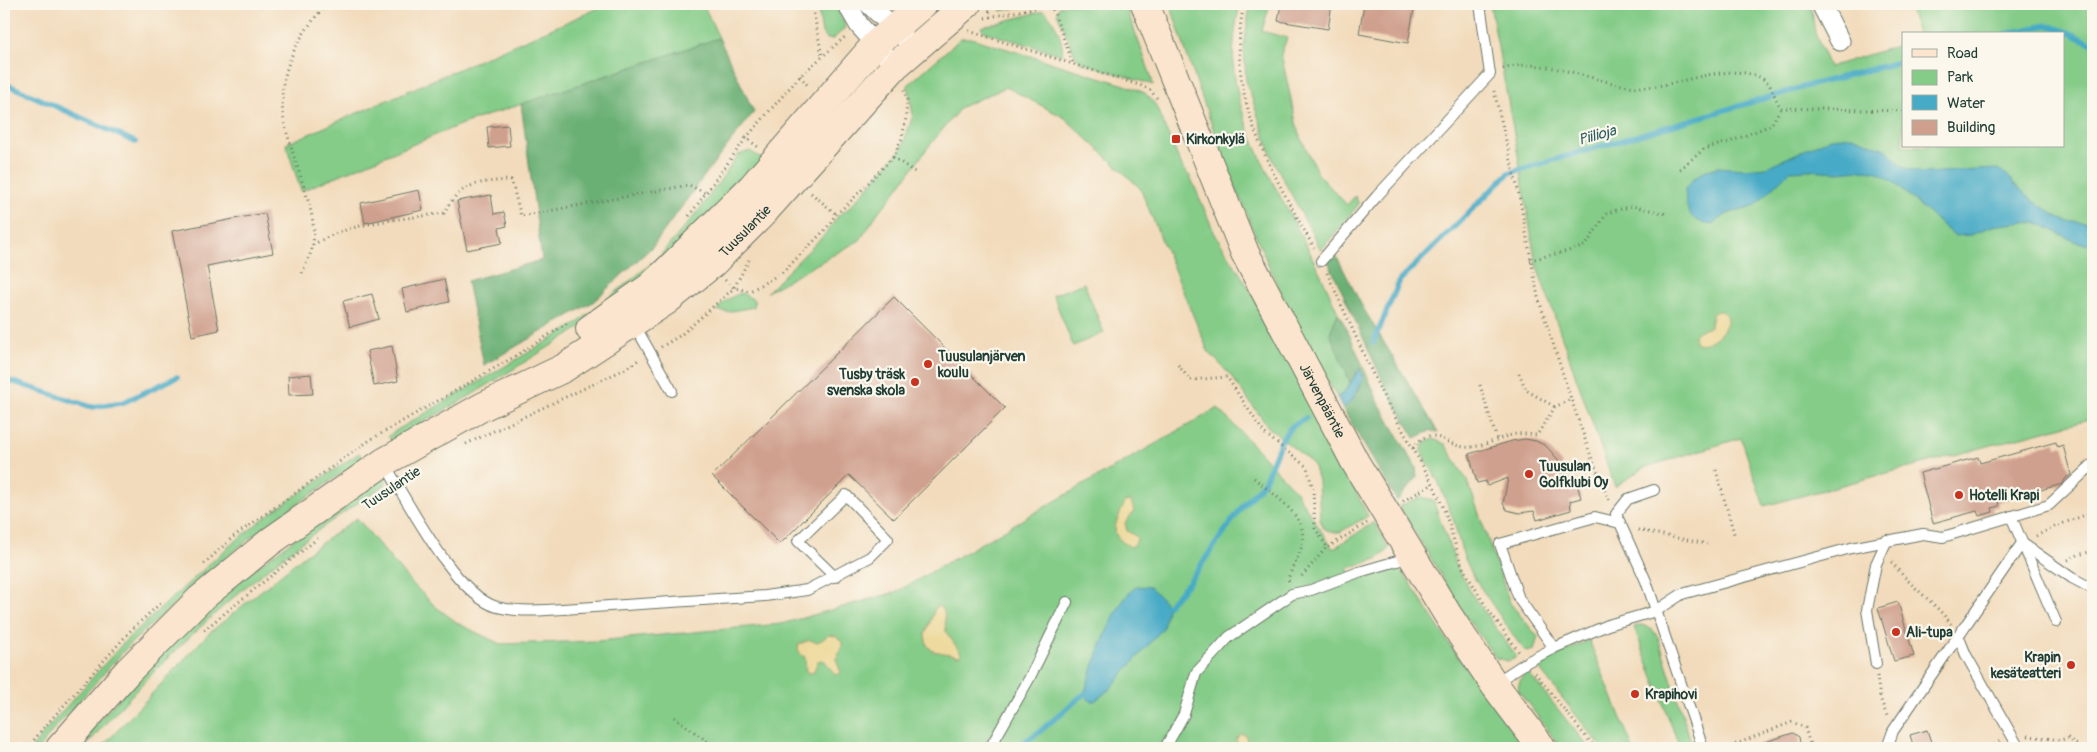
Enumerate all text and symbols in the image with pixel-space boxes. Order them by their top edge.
legend [1902,32,2064,148]
text: Road [1947,44,1978,63]
text: Park [1947,68,1974,87]
text: Water [1947,94,1986,113]
text: Building [1947,118,1995,137]
water label: Piilioja [1576,121,1619,150]
place label: Kirkonkylä [1186,131,1245,148]
marker: Kirkonkylä [1170,133,1182,145]
street label: Tuusulantie [716,202,775,261]
place label: Tuusulanjärven koulu [937,348,1026,381]
marker: Tuusulanjärven koulu [922,358,934,370]
street label: Järvenpääntie [1296,360,1349,441]
place label: Tusby träsk svenska skola [827,366,905,399]
marker: Tusby träsk svenska skola [909,376,921,388]
place label: Tuusulan Golfklubi Oy [1538,458,1608,491]
street label: Tuusulantie [359,463,424,514]
marker: Tuusulan Golfklubi Oy [1523,468,1535,480]
place label: Hotelli Krapi [1969,487,2040,504]
marker: Hotelli Krapi [1953,489,1965,501]
place label: Ali-tupa [1906,624,1953,641]
marker: Ali-tupa [1890,626,1902,638]
place label: Krapin kesäteatteri [1990,649,2061,682]
marker: Krapin kesäteatteri [2065,659,2077,671]
place label: Krapihovi [1645,686,1697,703]
marker: Krapihovi [1629,688,1641,700]

